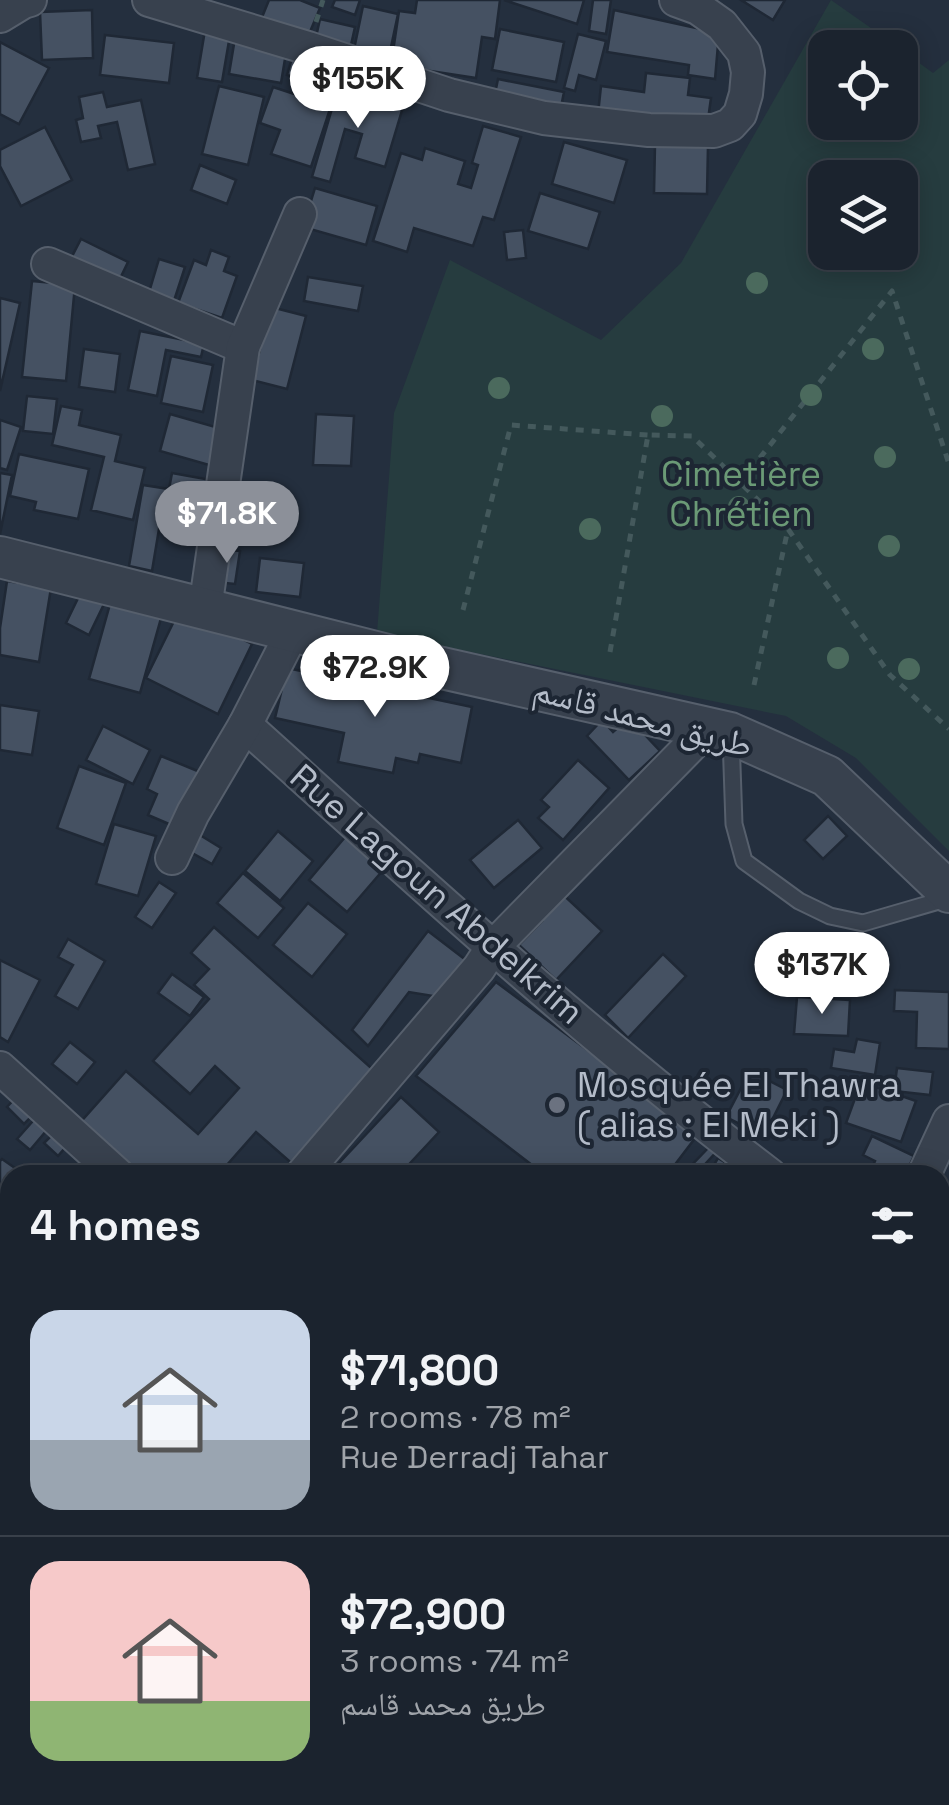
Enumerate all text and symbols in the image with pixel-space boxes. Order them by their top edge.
map controls [808,30,918,270]
button: locate [808,30,918,140]
pin: $155K [288,46,428,131]
text: $155K [312,58,404,98]
button: layers [808,160,918,270]
park label: Cimetière Chrétien [661,452,821,536]
pin: $71.8K [146,481,308,566]
text: $71.8K [177,493,277,533]
pin: $72.9K [294,635,456,720]
text: $72.9K [322,647,428,687]
street label: طريق محمد قاسم [528,667,757,768]
street label: Rue Lagoun Abdelkrim [281,755,593,1033]
pin: $137K [752,932,892,1017]
text: $137K [776,944,868,984]
place label: Mosquée El Thawra ( alias : El Meki ) [577,1063,901,1147]
marker: Mosquée El Thawra ( alias : El Meki ) [546,1094,568,1116]
icon: filters [865,1198,920,1253]
text: 4 homes [30,1199,201,1252]
text: $71,800 [340,1344,499,1397]
icon: home [110,1350,230,1470]
text: 2 rooms · 78 m² [340,1397,571,1437]
text: Rue Derradj Tahar [340,1437,609,1477]
text: $72,900 [340,1588,506,1641]
icon: home [110,1601,230,1721]
text: 3 rooms · 74 m² [340,1641,569,1681]
text: طريق محمد قاسم [340,1684,546,1724]

